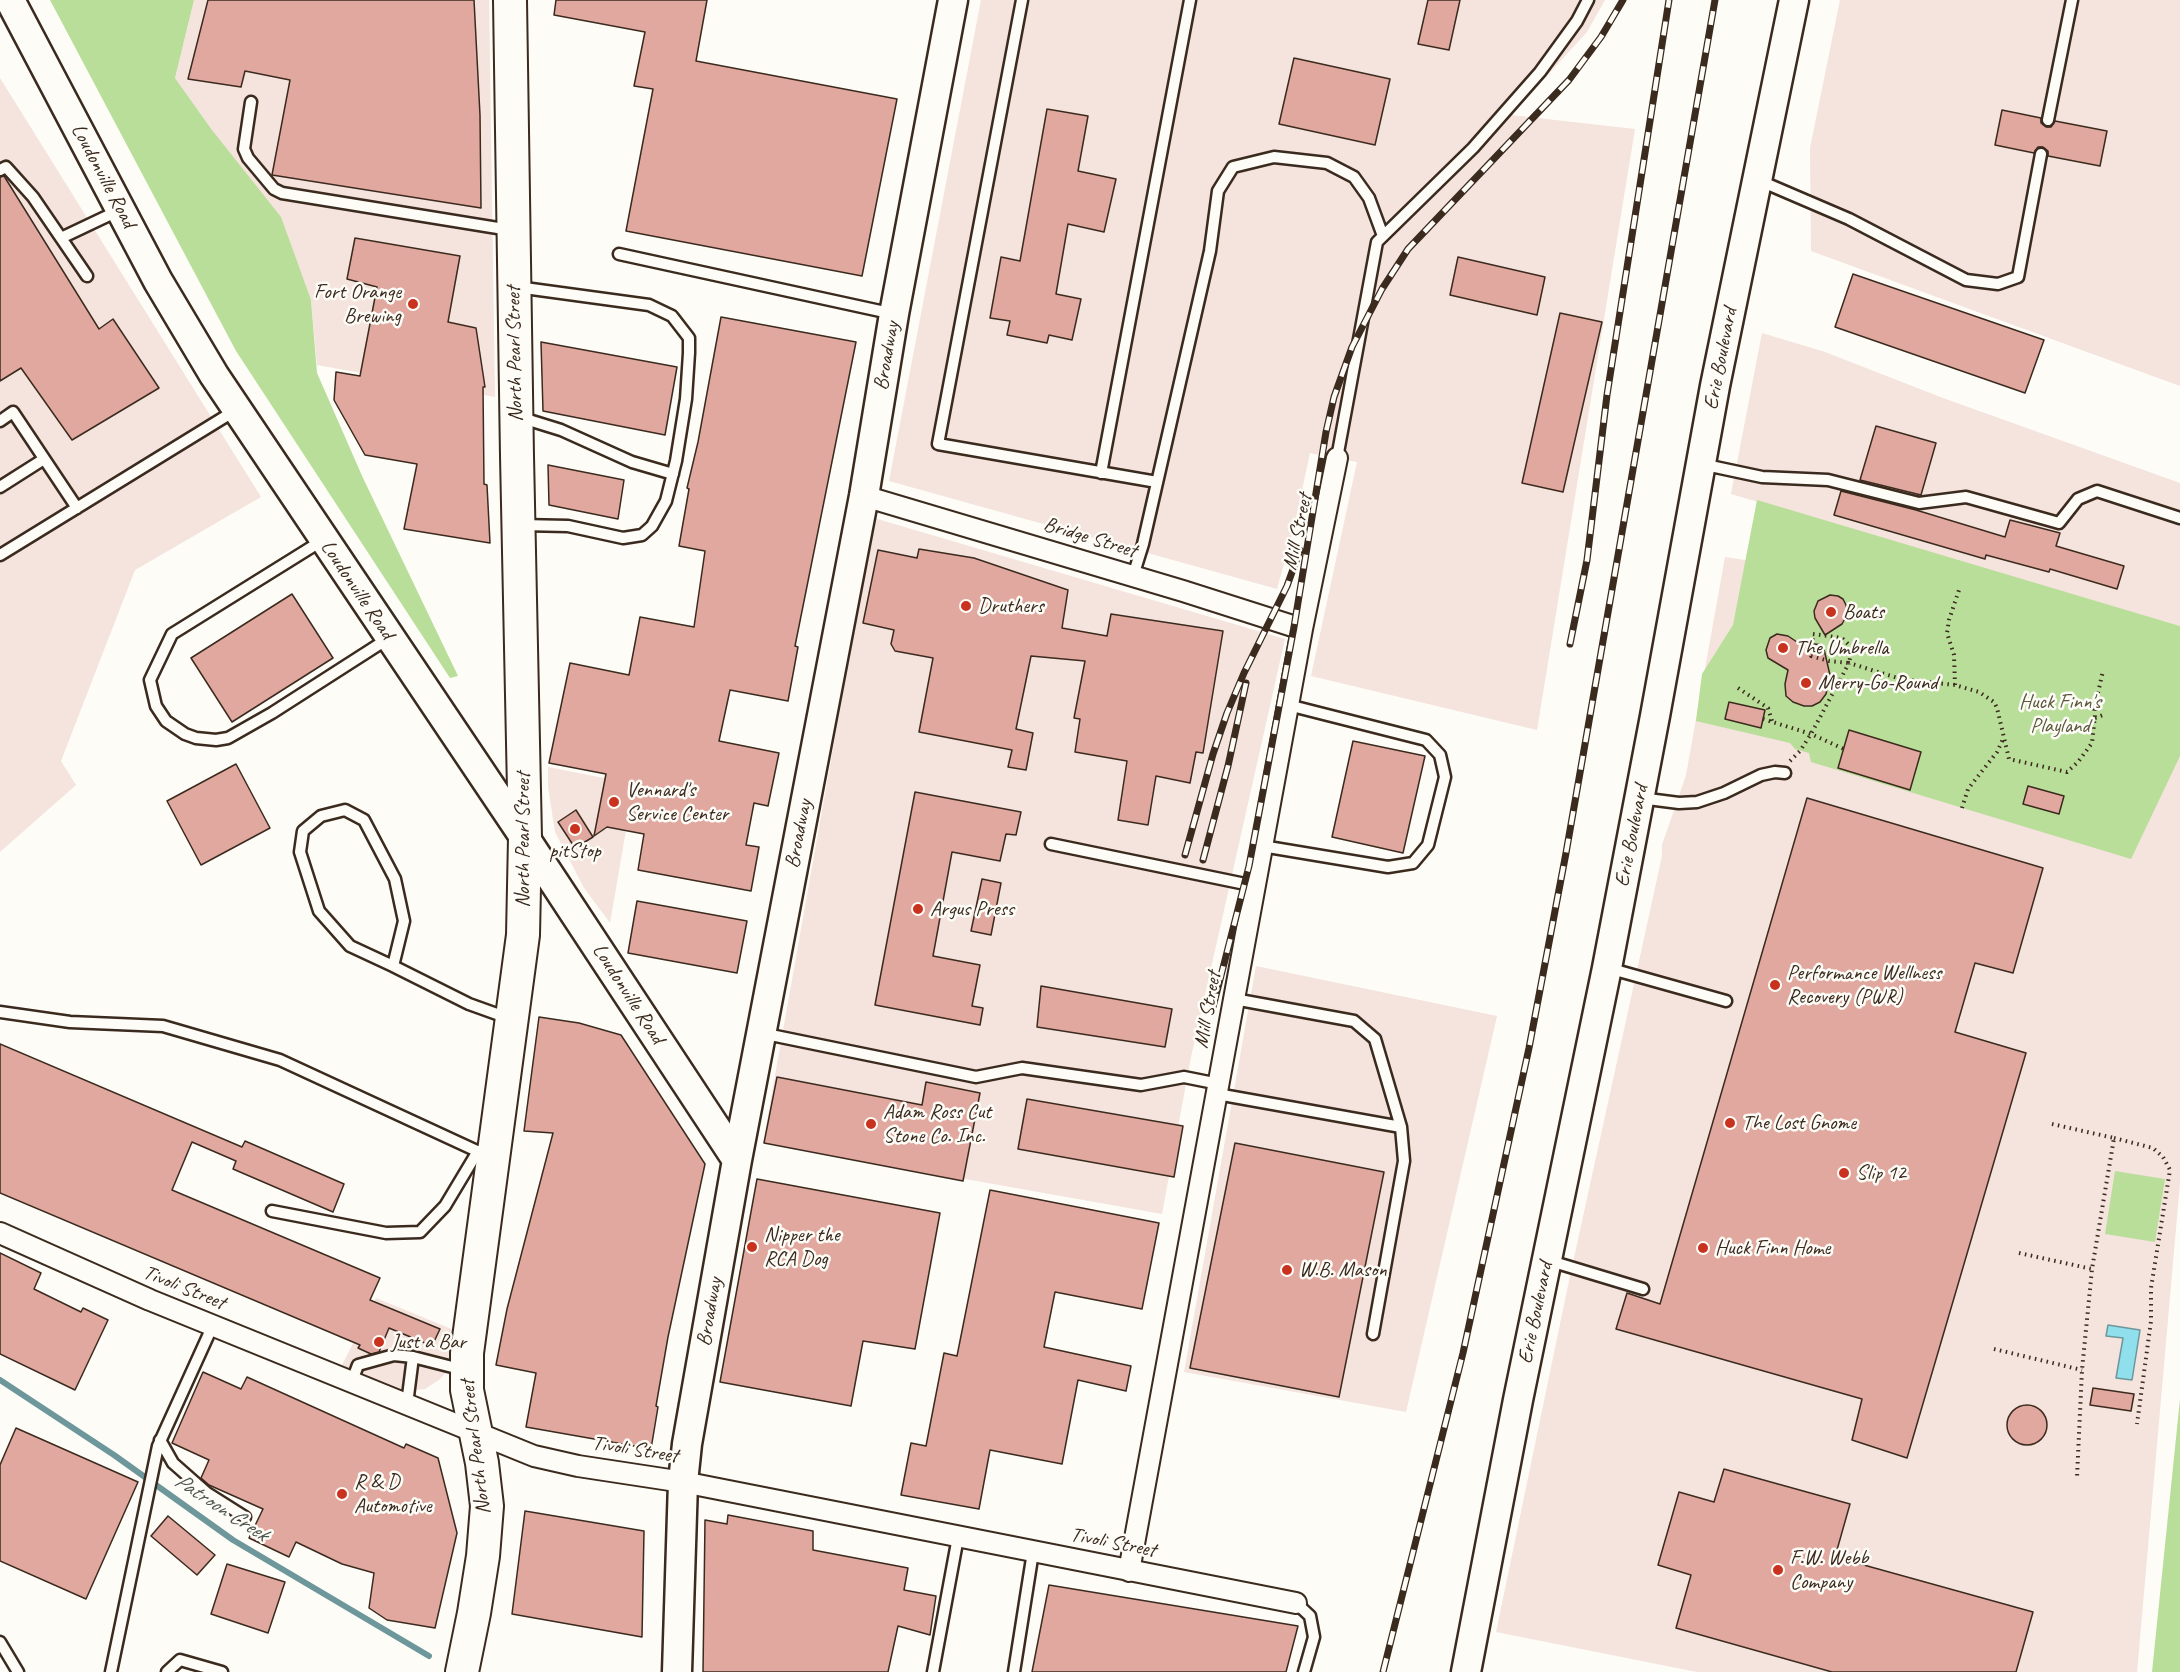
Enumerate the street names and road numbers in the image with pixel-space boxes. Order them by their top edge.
street label: Loudonville Road [65,120,141,232]
street label: North Pearl Street [501,286,529,422]
street label: Erie Boulevard [1699,306,1743,412]
street label: Broadway [869,320,905,392]
street label: Mill Street [1278,492,1318,572]
street label: Bridge Street [1040,512,1140,564]
street label: Loudonville Road [315,536,399,644]
street label: North Pearl Street [510,772,536,908]
street label: Erie Boulevard [1610,783,1654,889]
street label: Broadway [780,798,818,870]
street label: Loudonville Road [586,939,670,1049]
street label: Mill Street [1189,970,1227,1050]
street label: Tivoli Street [139,1260,229,1316]
street label: Erie Boulevard [1513,1260,1559,1366]
street label: Broadway [692,1276,728,1348]
street label: North Pearl Street [455,1378,497,1516]
street label: Tivoli Street [590,1431,680,1469]
street label: Tivoli Street [1068,1522,1158,1564]

